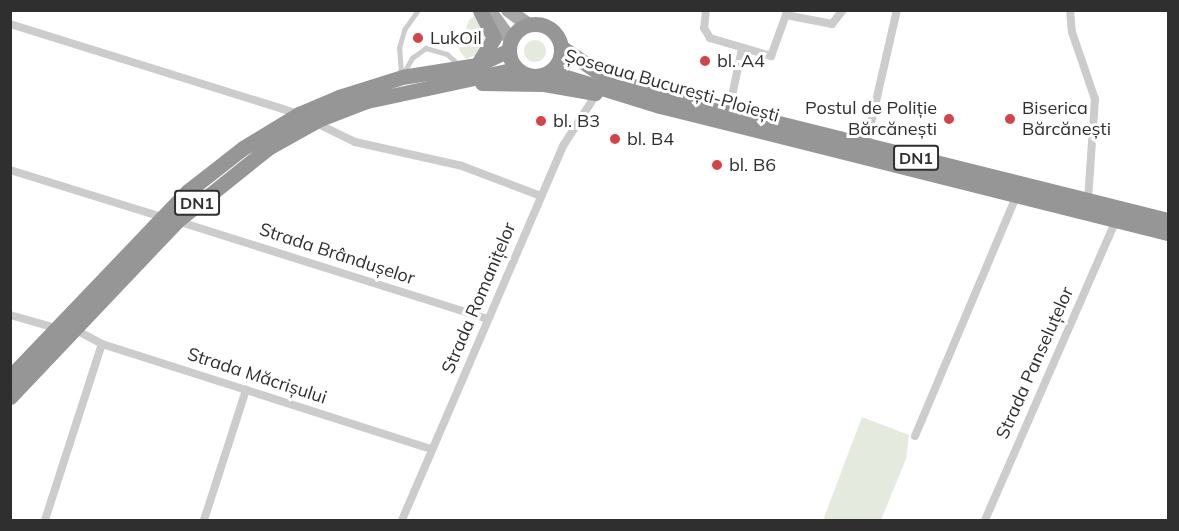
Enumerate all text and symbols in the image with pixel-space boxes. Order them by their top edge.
place label: LukOil [430,27,482,49]
marker: LukOil [411,31,425,45]
street label: Șoseaua București-Ploiești [562,45,782,127]
place label: bl. A4 [717,50,765,72]
marker: bl. A4 [698,54,712,68]
place label: Postul de Poliție Bărcănești [805,98,937,140]
place label: Biserica Bărcănești [1022,98,1111,140]
place label: bl. B3 [553,110,600,132]
marker: Postul de Poliție Bărcănești [942,112,956,126]
marker: Biserica Bărcănești [1003,112,1017,126]
marker: bl. B3 [534,114,548,128]
place label: bl. B4 [627,128,674,150]
marker: bl. B4 [608,132,622,146]
road number: DN1 [892,145,940,171]
place label: bl. B6 [729,154,776,176]
marker: bl. B6 [710,158,724,172]
road number: DN1 [173,190,221,216]
street label: Strada Brândușelor [257,219,417,289]
street label: Strada Romanițelor [437,219,521,377]
street label: Strada Panseluțelor [992,284,1078,442]
street label: Strada Măcrișului [185,343,329,409]

